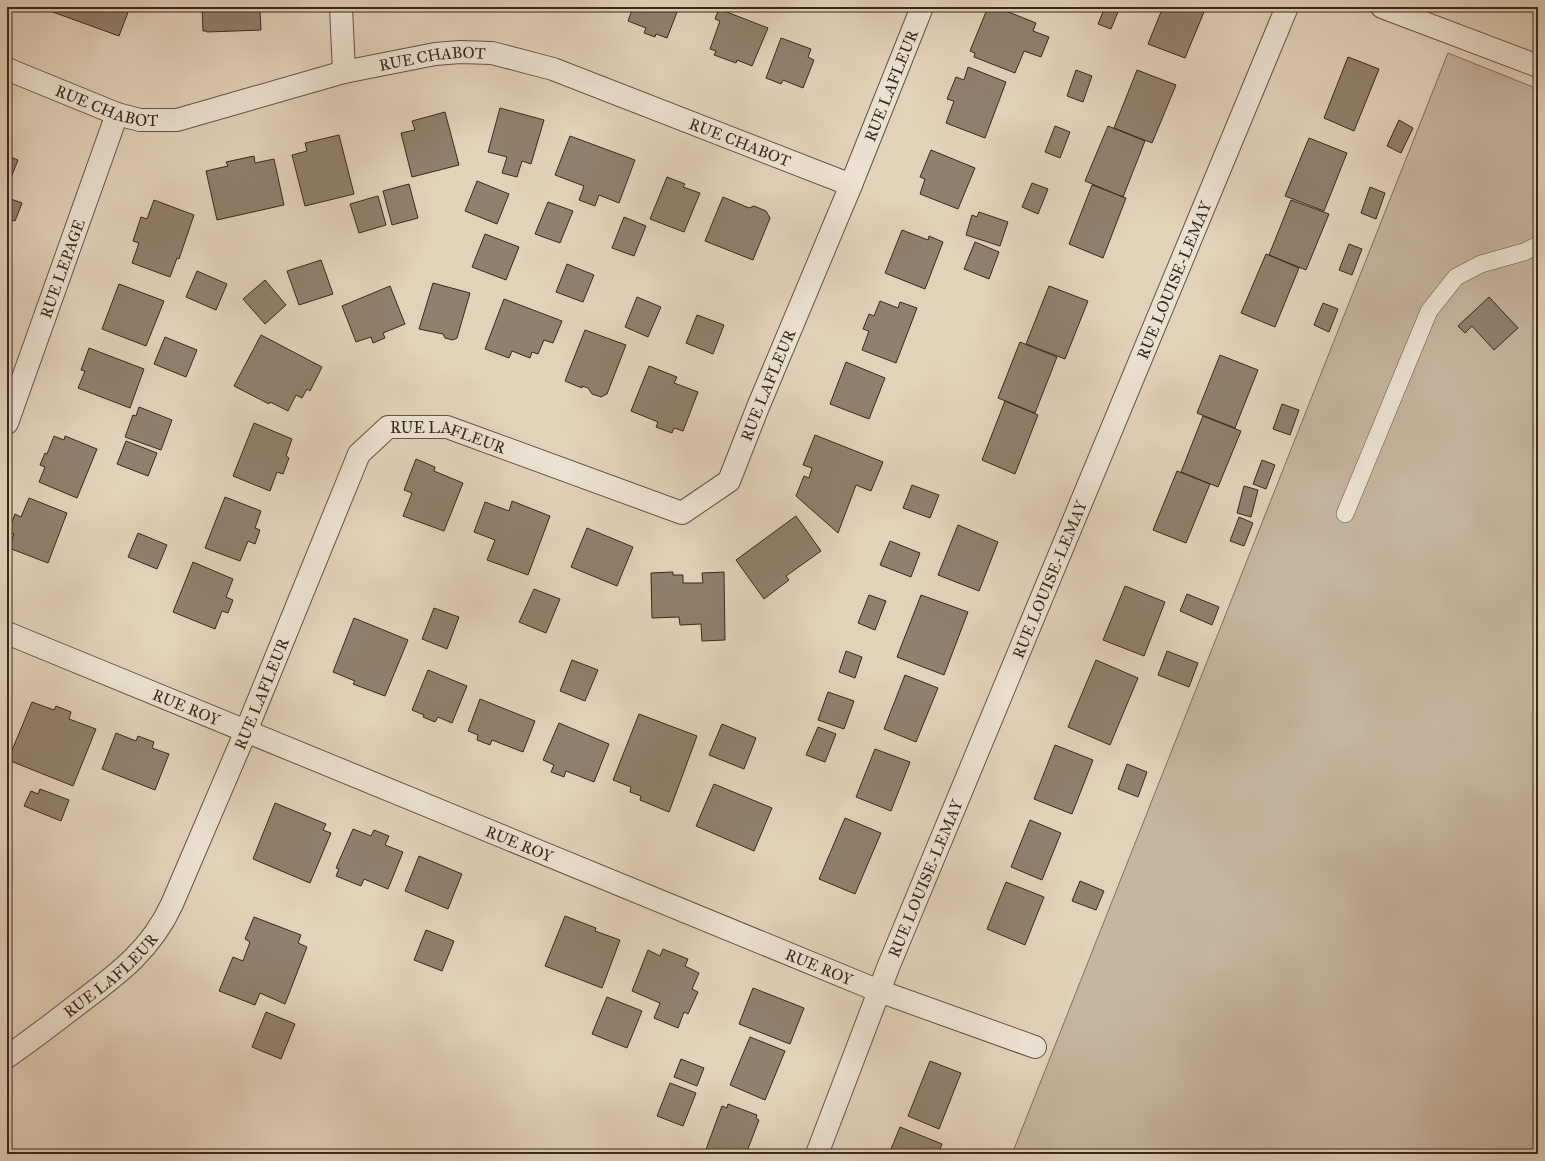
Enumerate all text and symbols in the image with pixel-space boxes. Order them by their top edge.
street label: RUE LAFLEUR [860,26,922,144]
street label: RUE CHABOT [377,43,486,75]
street label: RUE CHABOT [52,81,158,130]
street label: RUE CHABOT [686,114,793,171]
street label: RUE LOUISE-LEMAY [1133,198,1216,362]
street label: RUE LEPAGE [36,217,89,321]
street label: RUE LAFLEUR [737,326,800,444]
street label: RUE LAFLEUR [390,418,509,458]
street label: RUE LOUISE-LEMAY [1009,497,1091,661]
street label: RUE LAFLEUR [230,635,293,753]
street label: RUE ROY [150,685,224,730]
street label: RUE LOUISE-LEMAY [884,796,967,960]
street label: RUE ROY [483,822,557,866]
street label: RUE LAFLEUR [60,929,162,1022]
street label: RUE ROY [782,945,856,990]

